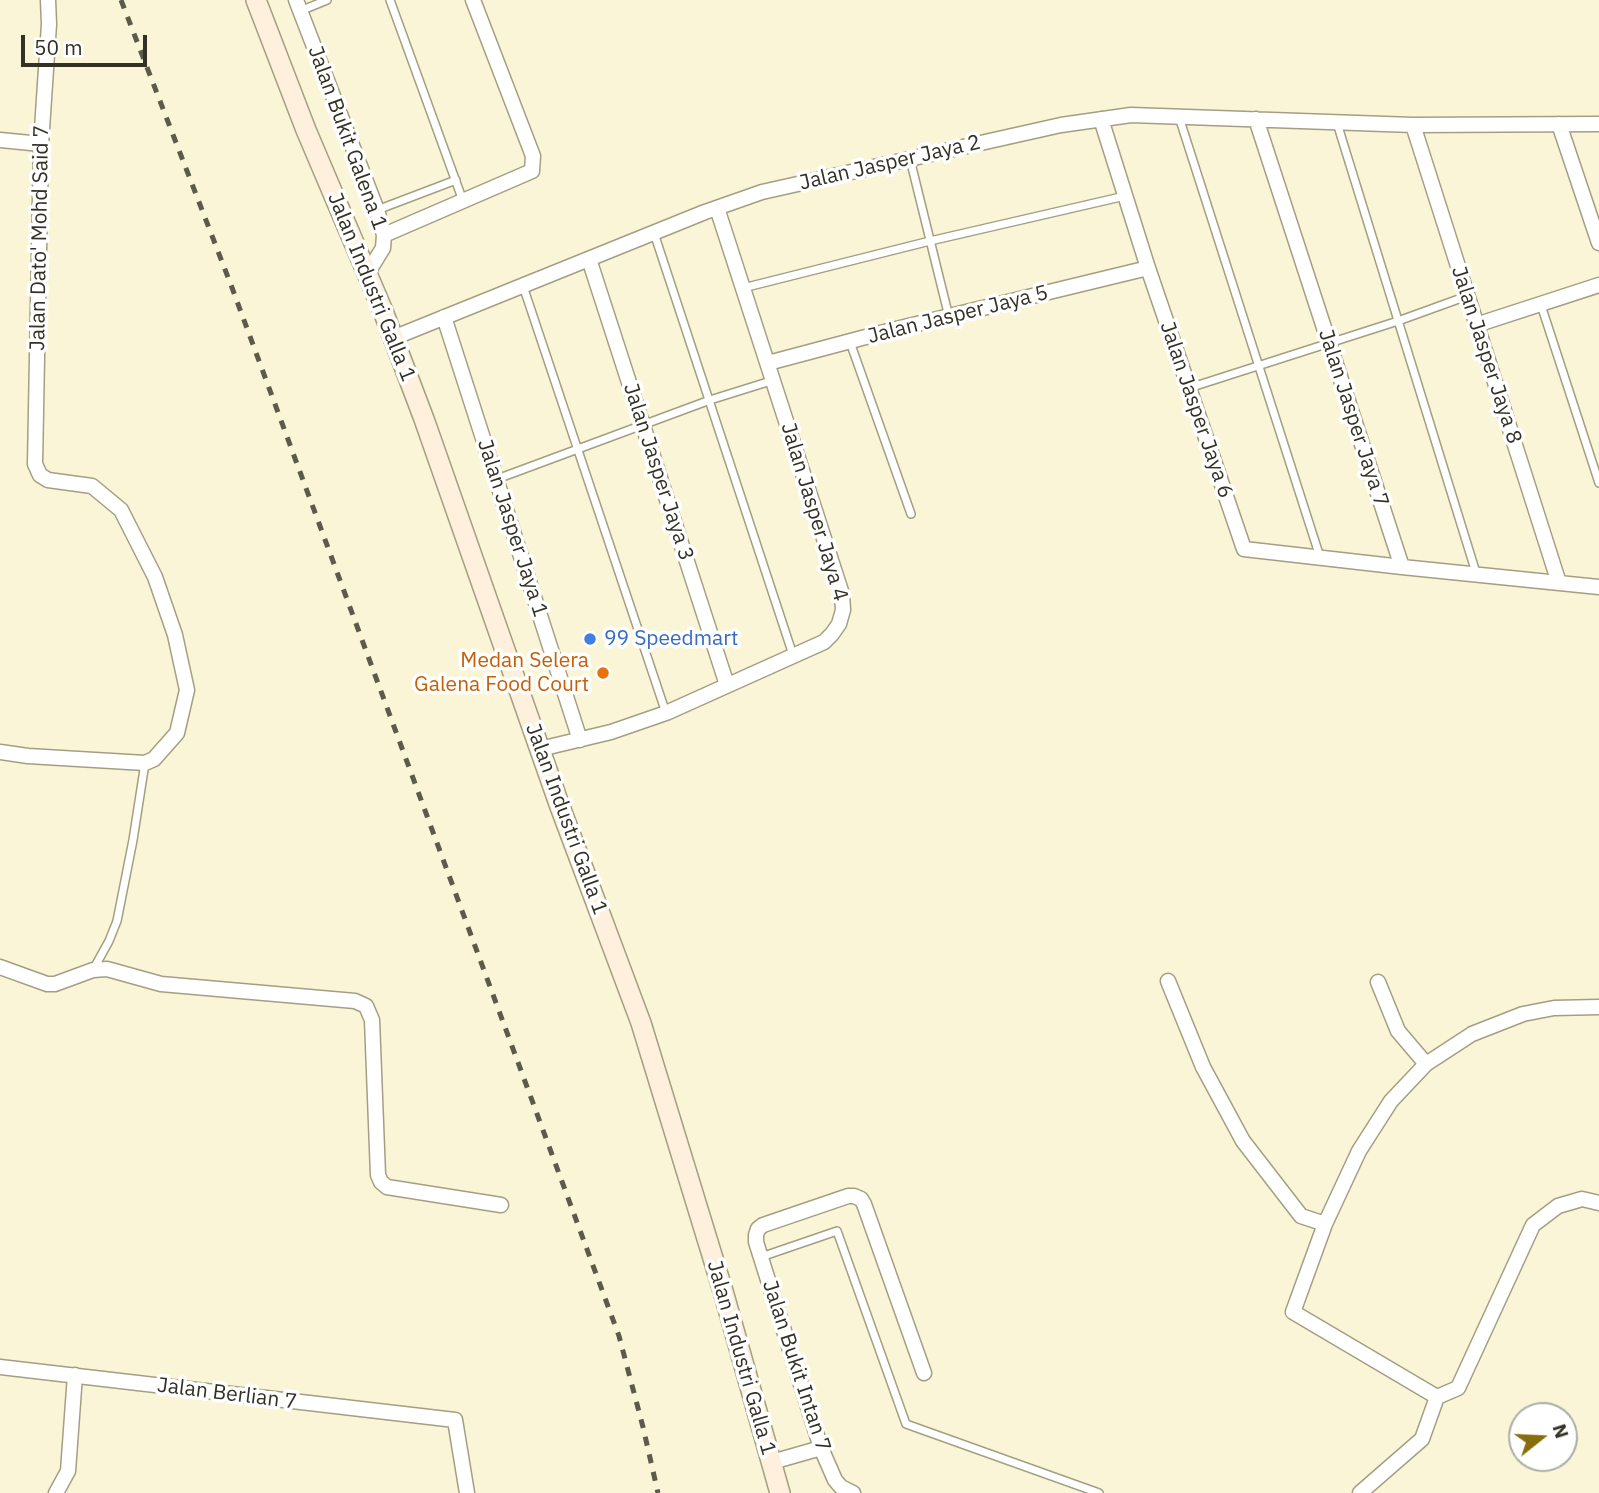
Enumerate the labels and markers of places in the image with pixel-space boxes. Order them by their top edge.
place label: 99 Speedmart [604,626,738,652]
marker: 99 Speedmart [582,631,598,647]
place label: Medan Selera Galena Food Court [414,648,589,698]
marker: Medan Selera Galena Food Court [595,665,611,681]

